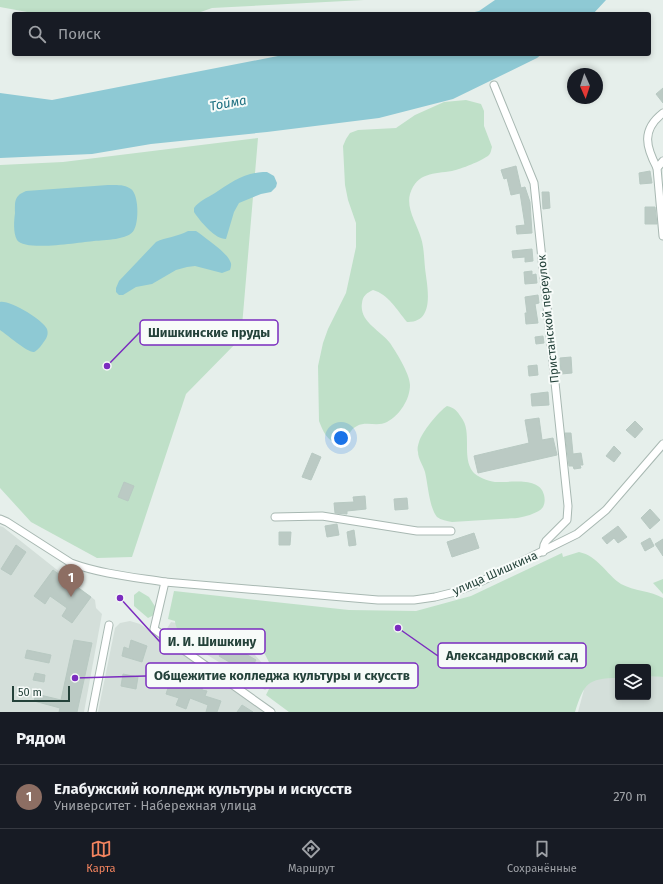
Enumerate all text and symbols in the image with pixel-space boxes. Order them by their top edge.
search box [12,12,651,56]
icon: search [26,23,48,45]
text: Поиск [58,25,101,43]
north arrow [567,68,603,104]
water label: Тойма [208,92,248,114]
street label: Пристанской переулок [534,253,562,384]
callout: Шишкинские пруды [140,320,278,345]
text: Шишкинские пруды [148,325,270,340]
your location [331,428,351,448]
street label: улица Шишкина [450,548,540,598]
pin: 1 [58,564,84,597]
callout: И. И. Шишкину [160,629,265,654]
text: И. И. Шишкину [168,634,256,649]
callout: Александровский сад [438,643,586,668]
text: Александровский сад [445,648,579,663]
callout: Общежитие колледжа культуры и скусств [146,663,418,688]
map controls [615,664,651,700]
button: layers [615,664,651,700]
text: Общежитие колледжа культуры и скусств [154,668,410,683]
scale bar [12,684,70,703]
text: 50 m [18,686,42,699]
text: Рядом [16,728,66,749]
text: Елабужский колледж культуры и искусств [54,780,352,798]
text: 1 [26,789,32,804]
text: 270 m [613,789,647,804]
text: Университет · Набережная улица [54,798,257,813]
tab: Карта [86,838,115,875]
tab: Маршрут [288,838,335,875]
tab: Сохранённые [507,838,577,875]

